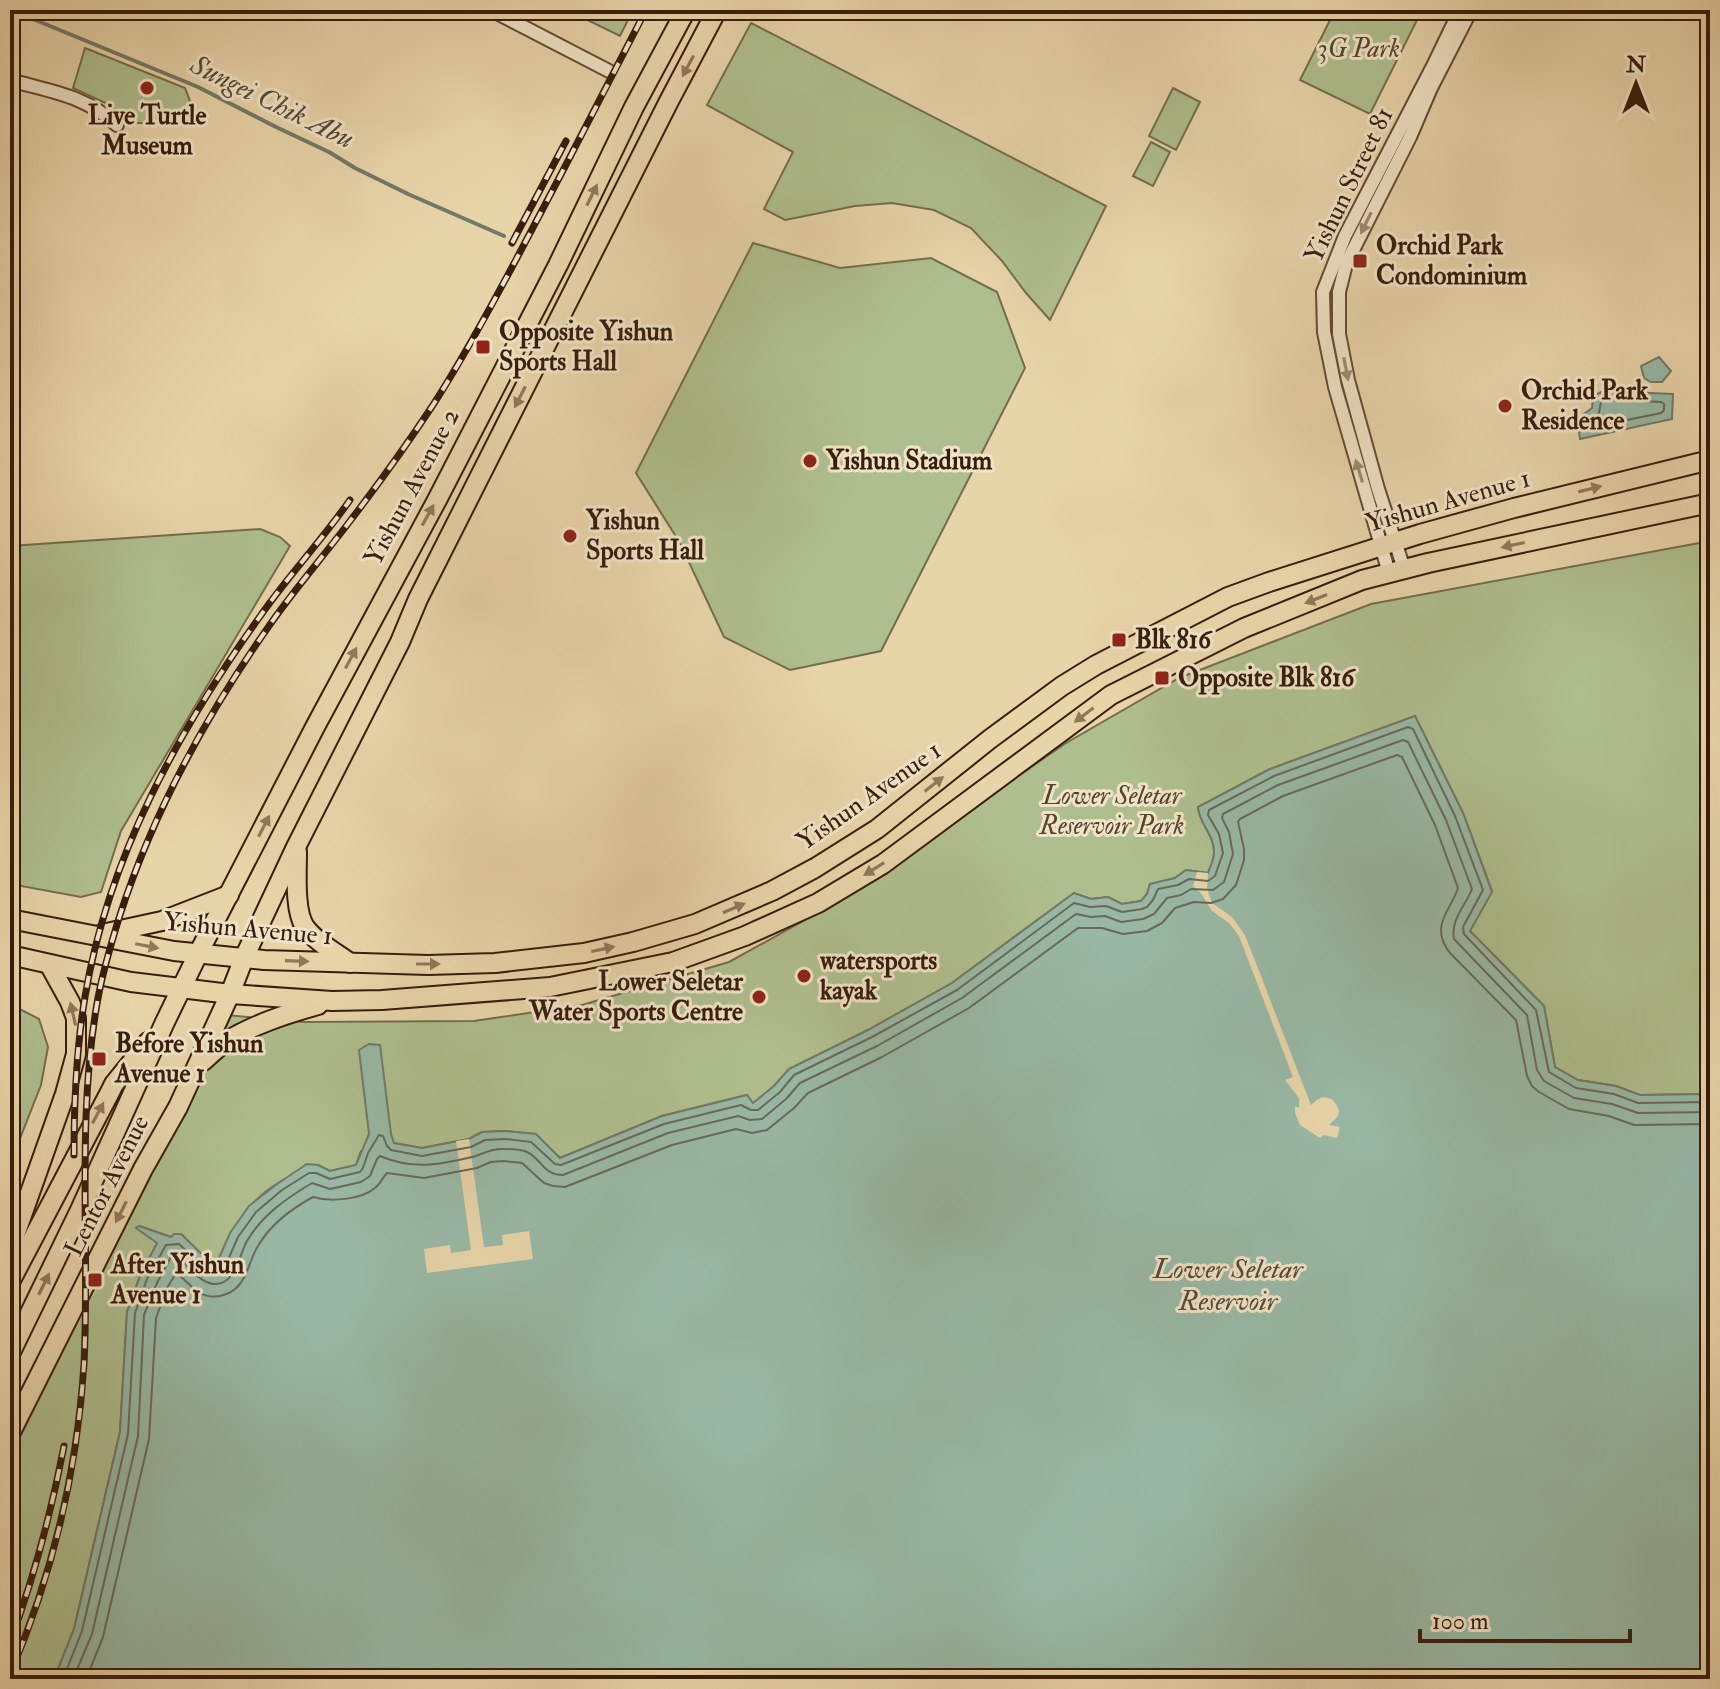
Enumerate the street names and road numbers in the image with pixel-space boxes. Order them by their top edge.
street label: Yishun Street 81 [1298,102,1400,268]
street label: Yishun Avenue 2 [357,403,467,571]
street label: Yishun Avenue 1 [1362,462,1534,540]
street label: Yishun Avenue 1 [790,734,948,858]
street label: Yishun Avenue 1 [162,906,334,952]
street label: Lentor Avenue [58,1110,156,1262]

